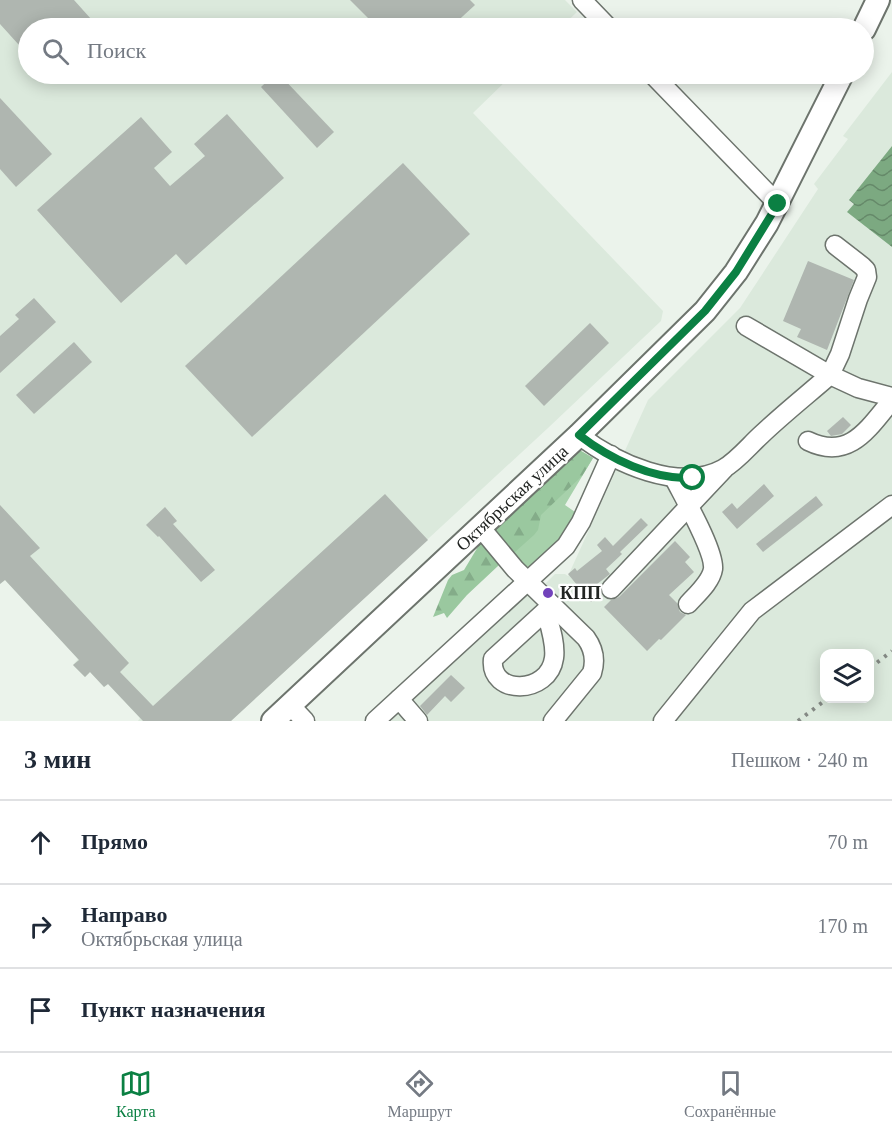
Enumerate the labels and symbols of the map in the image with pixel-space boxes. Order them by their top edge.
route end [764,190,790,216]
street label: Октябрьская улица [452,441,572,555]
route start [679,464,705,490]
place label: КПП [560,583,601,603]
marker: КПП [541,586,555,600]

